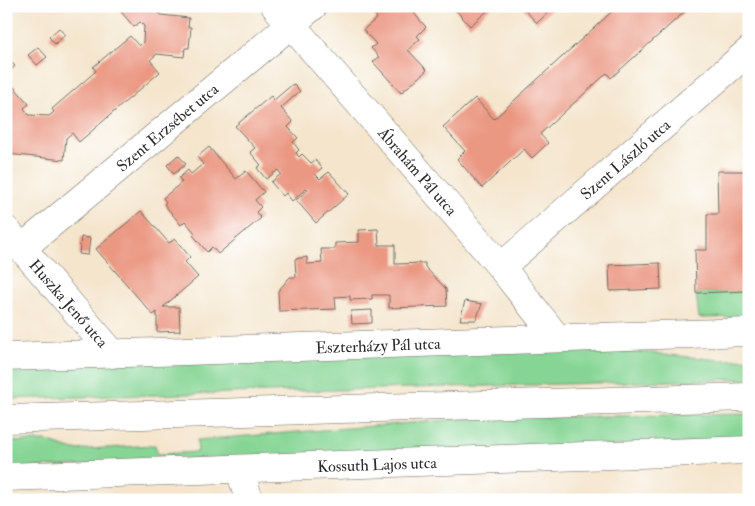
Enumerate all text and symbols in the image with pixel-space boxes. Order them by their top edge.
street label: Szent Erzsébet utca [113,79,223,176]
street label: Szent László utca [576,115,675,204]
street label: Ábrahám Pál utca [373,122,462,220]
street label: Huszka Jenő utca [24,255,112,353]
street label: Eszterházy Pál utca [315,334,441,358]
street label: Kossuth Lajos utca [317,453,438,477]

